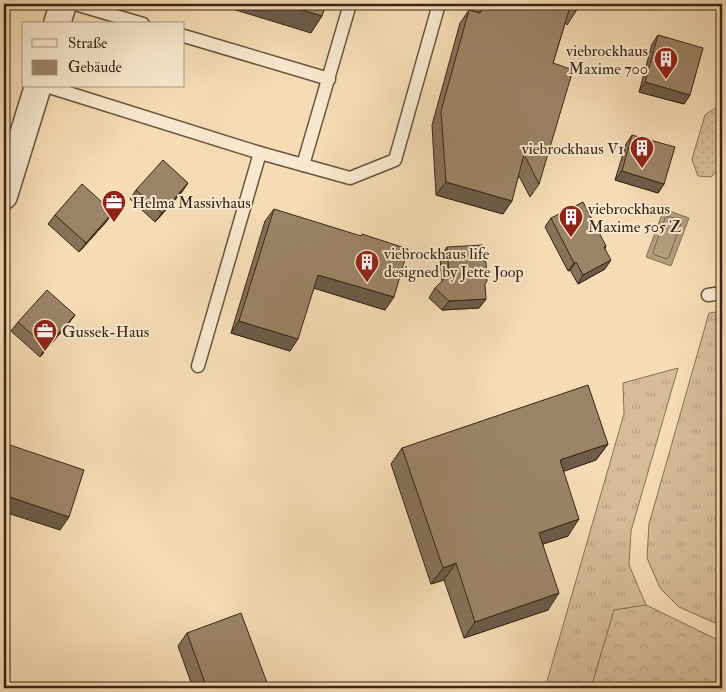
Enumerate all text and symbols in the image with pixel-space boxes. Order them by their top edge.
legend [22,22,185,88]
text: Straße [68,34,107,53]
place label: viebrockhaus Maxime 700 [565,41,648,79]
building icon: viebrockhaus Maxime 700 [653,46,679,80]
text: Gebäude [68,58,122,77]
building icon: viebrockhaus V1 [629,135,655,169]
place label: viebrockhaus V1 [521,139,624,159]
office icon: Helma Massivhaus [101,189,127,223]
place label: Helma Massivhaus [132,193,251,213]
place label: viebrockhaus Maxime 505 Z [587,199,681,237]
building icon: viebrockhaus Maxime 505 Z [558,204,584,238]
place label: viebrockhaus life designed by Jette Joop [383,244,524,283]
building icon: viebrockhaus life designed by Jette Joop [354,249,380,283]
office icon: Gussek-Haus [32,318,58,352]
place label: Gussek-Haus [62,322,149,342]

